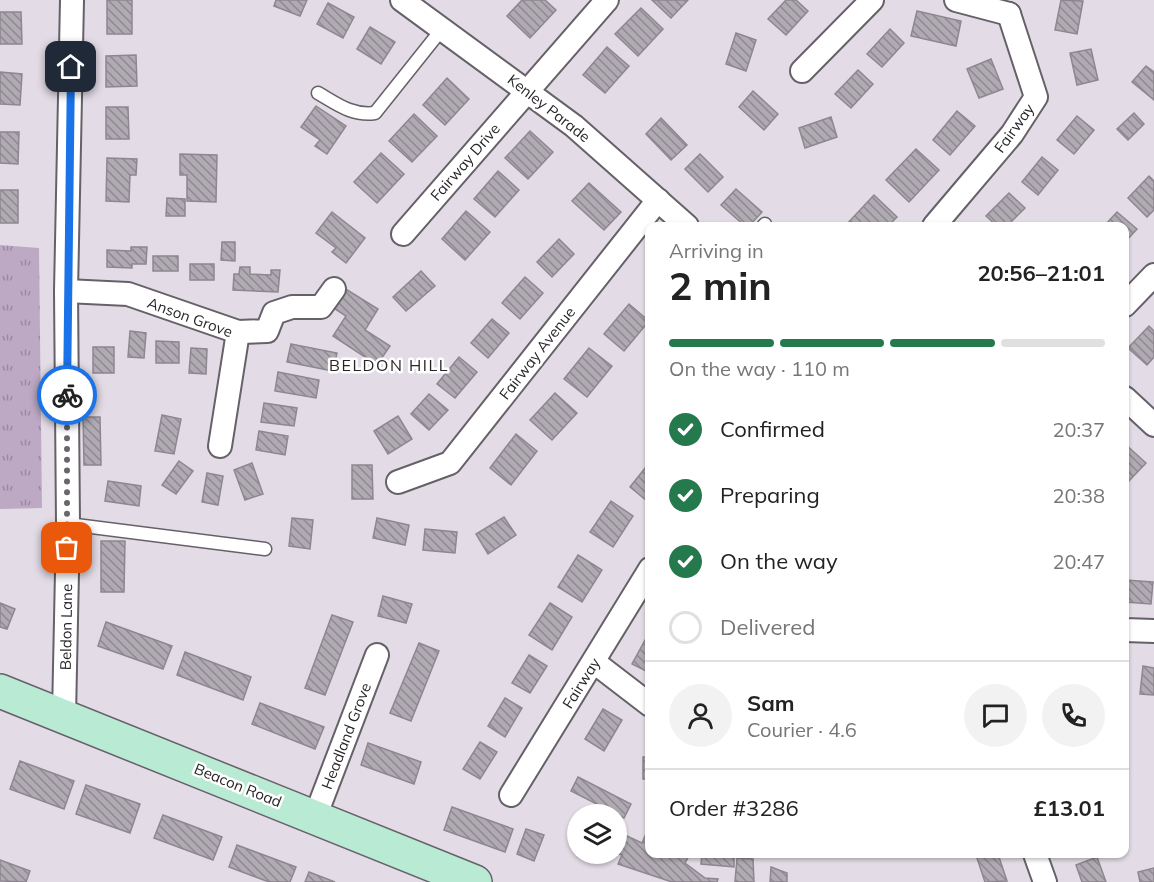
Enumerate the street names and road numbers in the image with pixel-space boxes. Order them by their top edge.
street label: Kenley Parade [504,70,594,146]
street label: Fairway [990,100,1038,156]
street label: Fairway Drive [426,119,504,205]
street label: Anson Grove [145,293,235,341]
street label: Fairway Avenue [495,303,579,403]
street label: Beldon Lane [56,584,76,670]
street label: Fairway [558,654,604,712]
street label: Headland Grove [317,680,375,792]
street label: Beacon Road [191,759,285,811]

